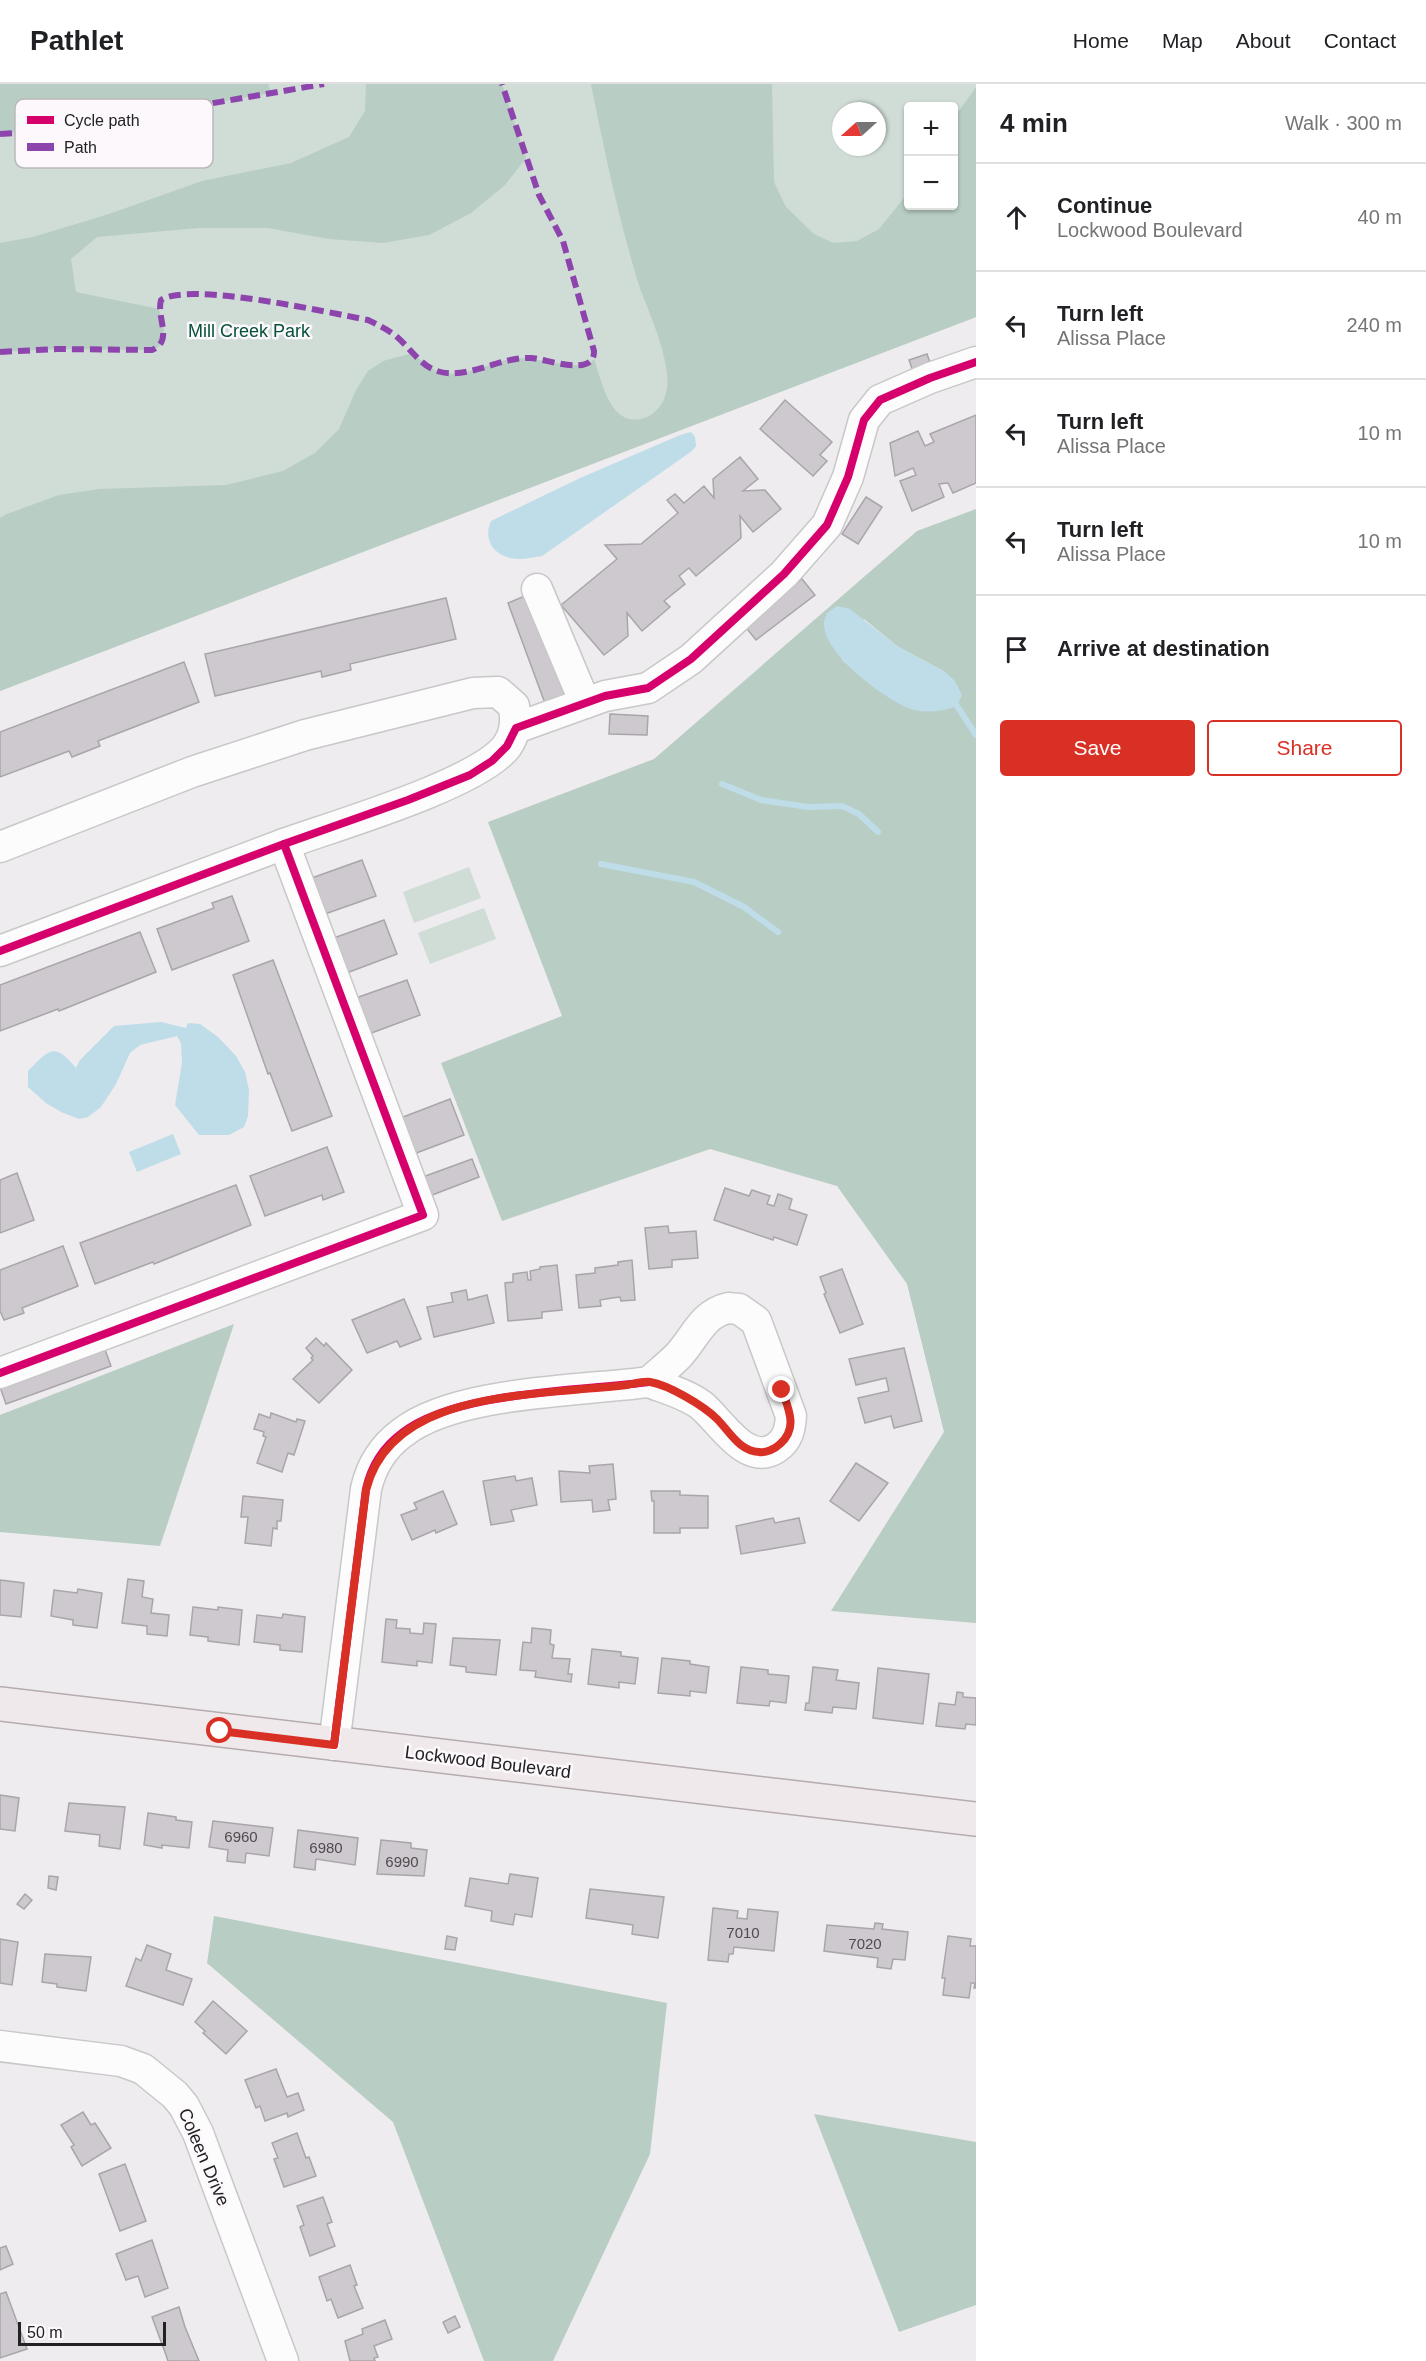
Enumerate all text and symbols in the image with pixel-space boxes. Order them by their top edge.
text: Pathlet [30,25,123,56]
text: Home [1073,29,1129,52]
text: Map [1162,29,1203,52]
text: About [1236,29,1291,52]
text: Contact [1324,29,1396,52]
legend [15,99,213,168]
north arrow [832,102,886,156]
map controls [904,102,958,210]
button: + [904,102,958,156]
text: 4 min [1000,108,1068,138]
text: Cycle path [64,112,140,129]
text: Walk · 300 m [1285,112,1402,134]
text: Path [64,139,97,156]
button: − [904,156,958,210]
text: Continue [1057,193,1152,218]
icon: ahead [1000,201,1033,234]
text: 40 m [1358,206,1402,228]
text: Lockwood Boulevard [1057,219,1243,241]
text: Turn left [1057,301,1143,326]
icon: left [1000,309,1033,342]
text: 240 m [1346,314,1402,336]
park label: Mill Creek Park [188,321,311,341]
text: Alissa Place [1057,327,1166,349]
text: Turn left [1057,409,1143,434]
icon: left [1000,417,1033,450]
text: 10 m [1358,422,1402,444]
text: Alissa Place [1057,435,1166,457]
text: Turn left [1057,517,1143,542]
icon: left [1000,525,1033,558]
text: 10 m [1358,530,1402,552]
text: Alissa Place [1057,543,1166,565]
icon: arrive [1000,633,1033,666]
text: Arrive at destination [1057,636,1270,661]
button: Save [1000,720,1195,776]
button: Share [1207,720,1402,776]
route end [768,1376,794,1402]
route start [206,1717,232,1743]
street label: Lockwood Boulevard [404,1742,572,1782]
house number: 6960 [224,1828,258,1845]
house number: 6980 [309,1839,343,1856]
house number: 6990 [385,1853,419,1870]
house number: 7010 [726,1924,760,1941]
house number: 7020 [848,1935,882,1952]
street label: Coleen Drive [174,2105,234,2209]
scale bar [18,2319,166,2346]
text: 50 m [27,2324,63,2341]

